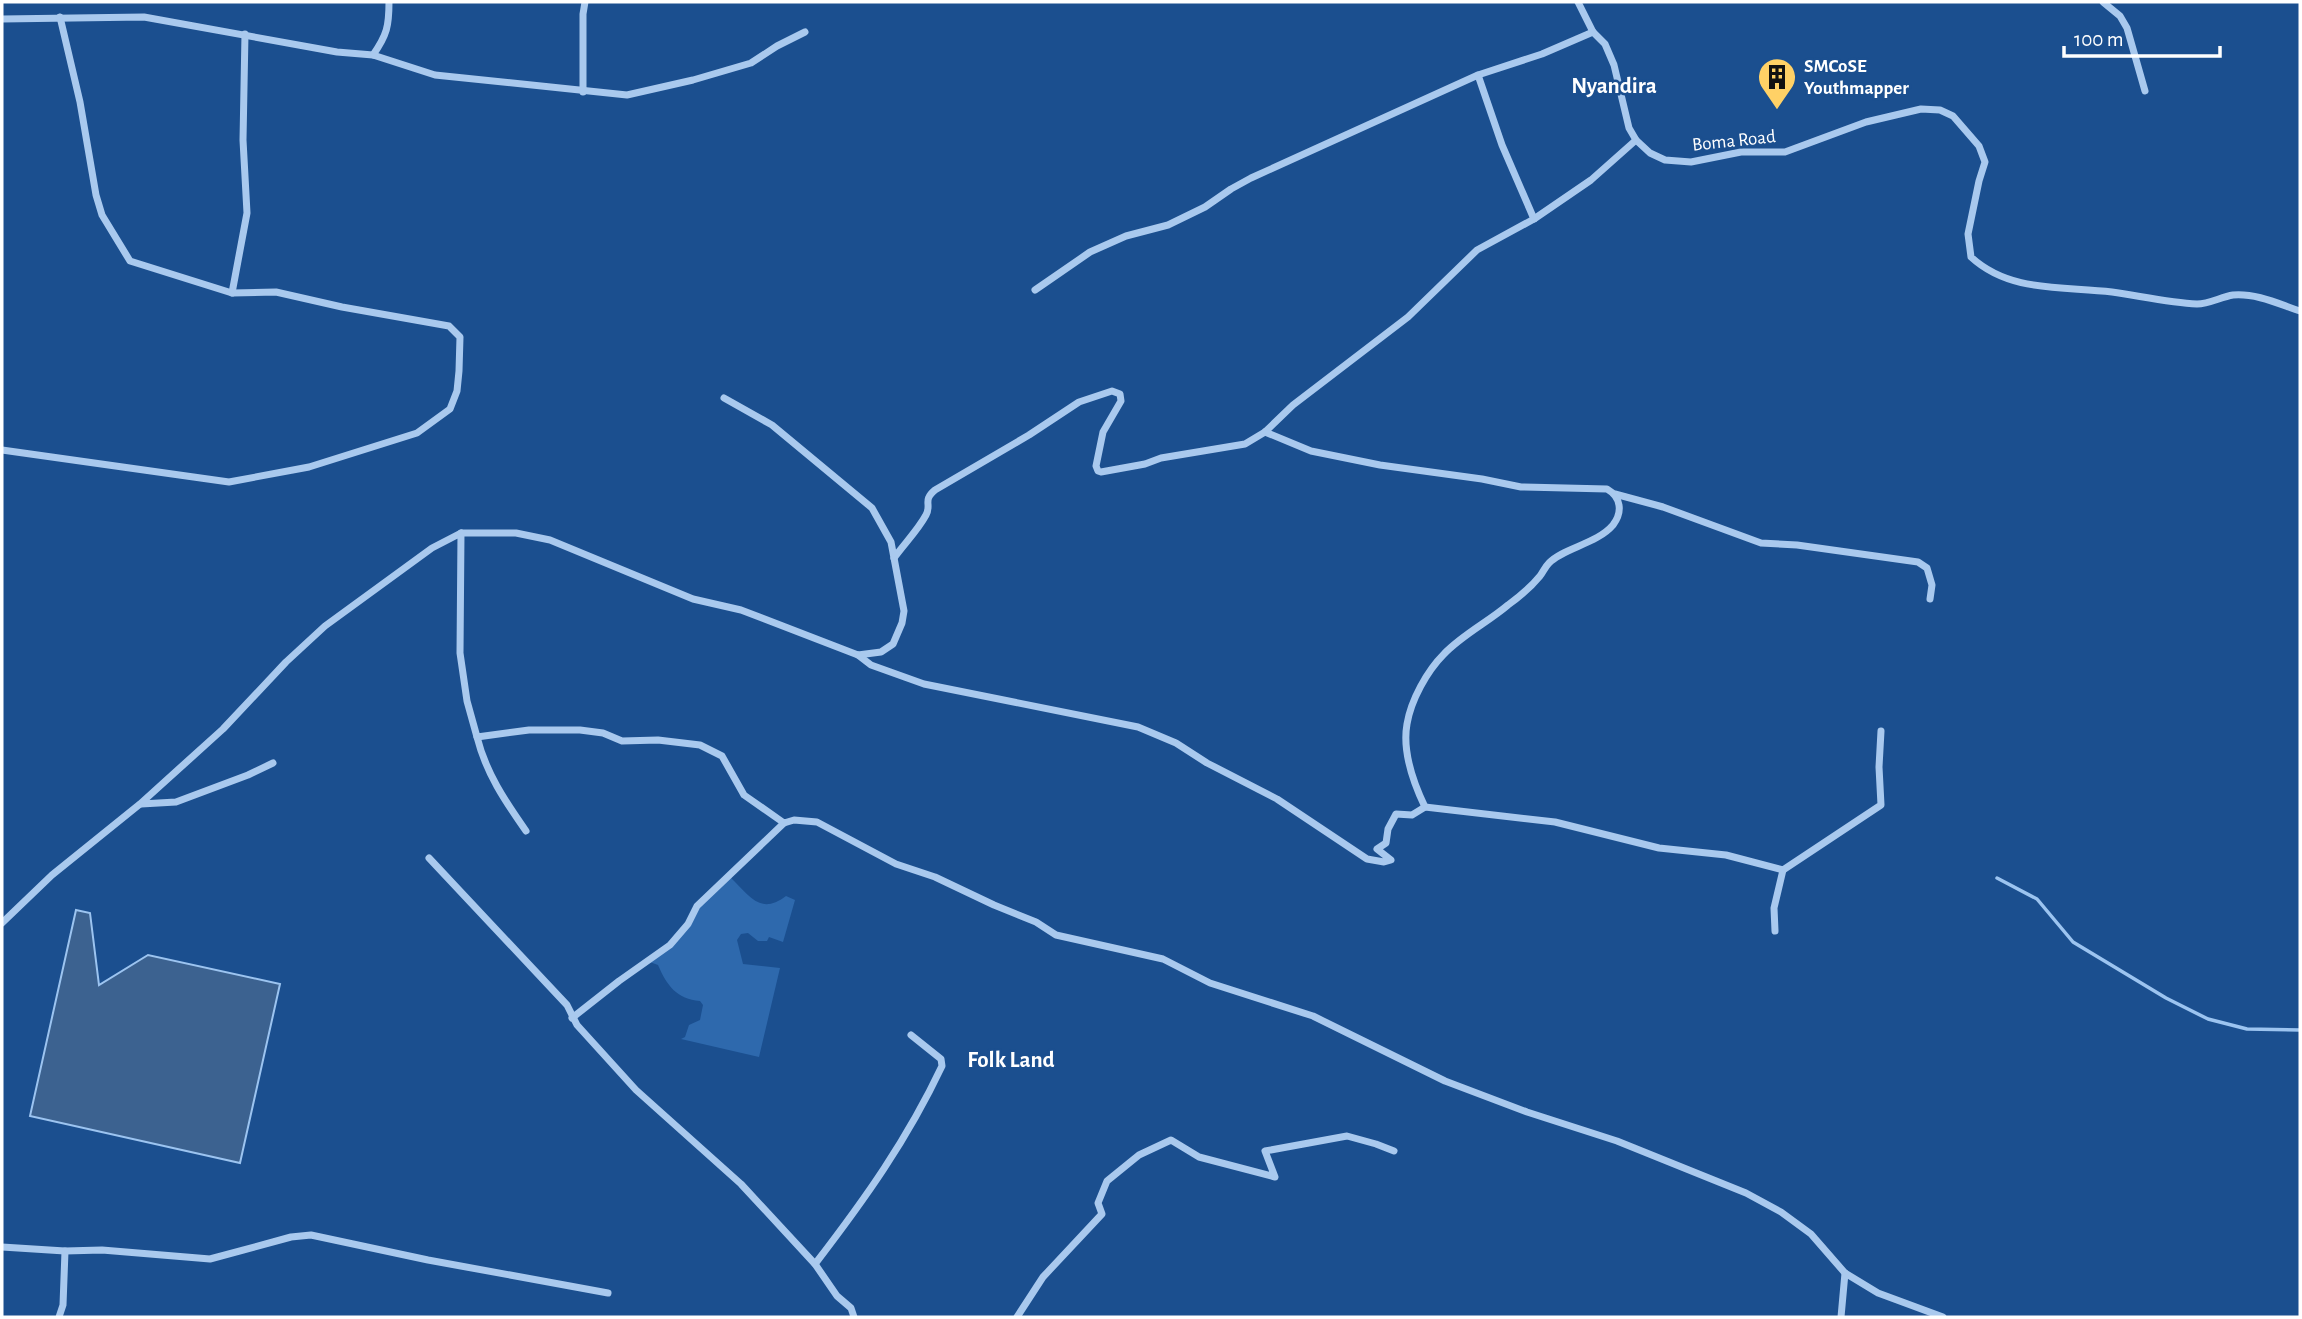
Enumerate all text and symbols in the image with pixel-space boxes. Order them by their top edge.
scale bar [2064,14,2220,58]
text: 100 m [2074,29,2124,50]
building icon: SMCoSE Youthmapper [1756,56,1798,111]
place label: SMCoSE Youthmapper [1804,57,1909,98]
district label: Nyandira [1571,75,1657,98]
street label: Boma Road [1691,127,1777,155]
district label: Folk Land [967,1049,1055,1072]

